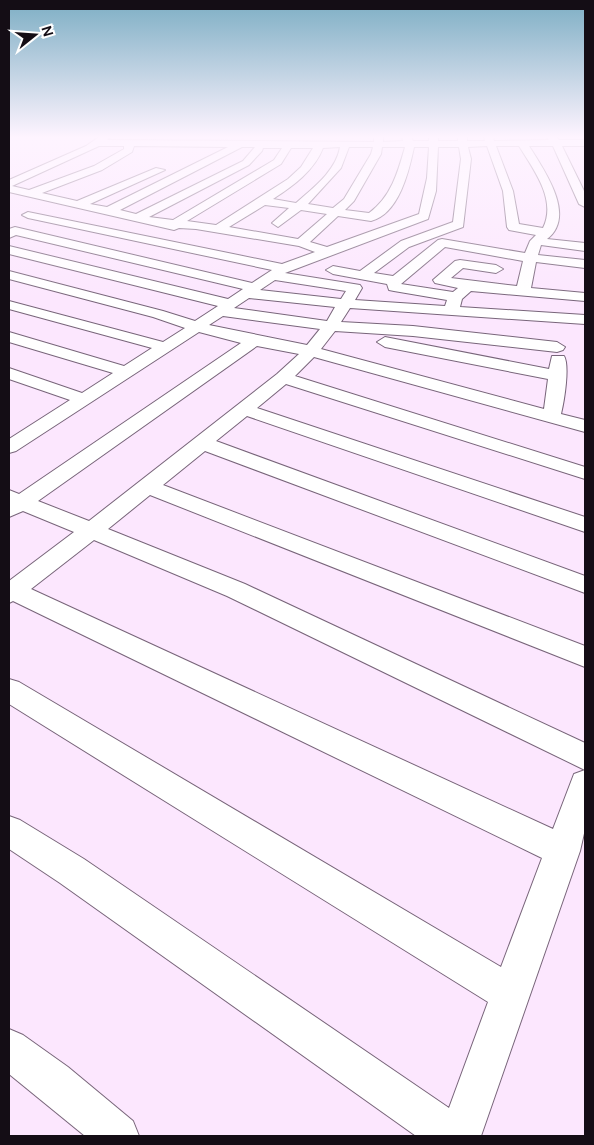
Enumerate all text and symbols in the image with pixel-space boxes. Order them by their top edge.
north arrow [10,10,60,60]
text: N [37,24,58,39]

